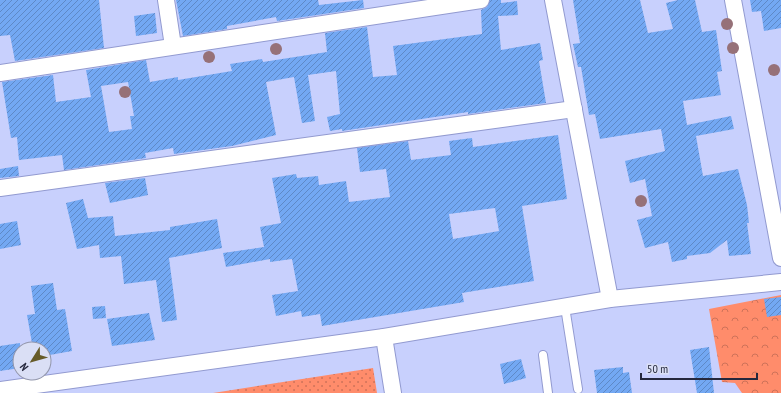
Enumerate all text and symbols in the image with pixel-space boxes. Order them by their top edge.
north arrow [12,341,52,381]
scale bar [641,355,757,381]
text: N [17,360,31,374]
text: 50 m [647,361,668,376]

